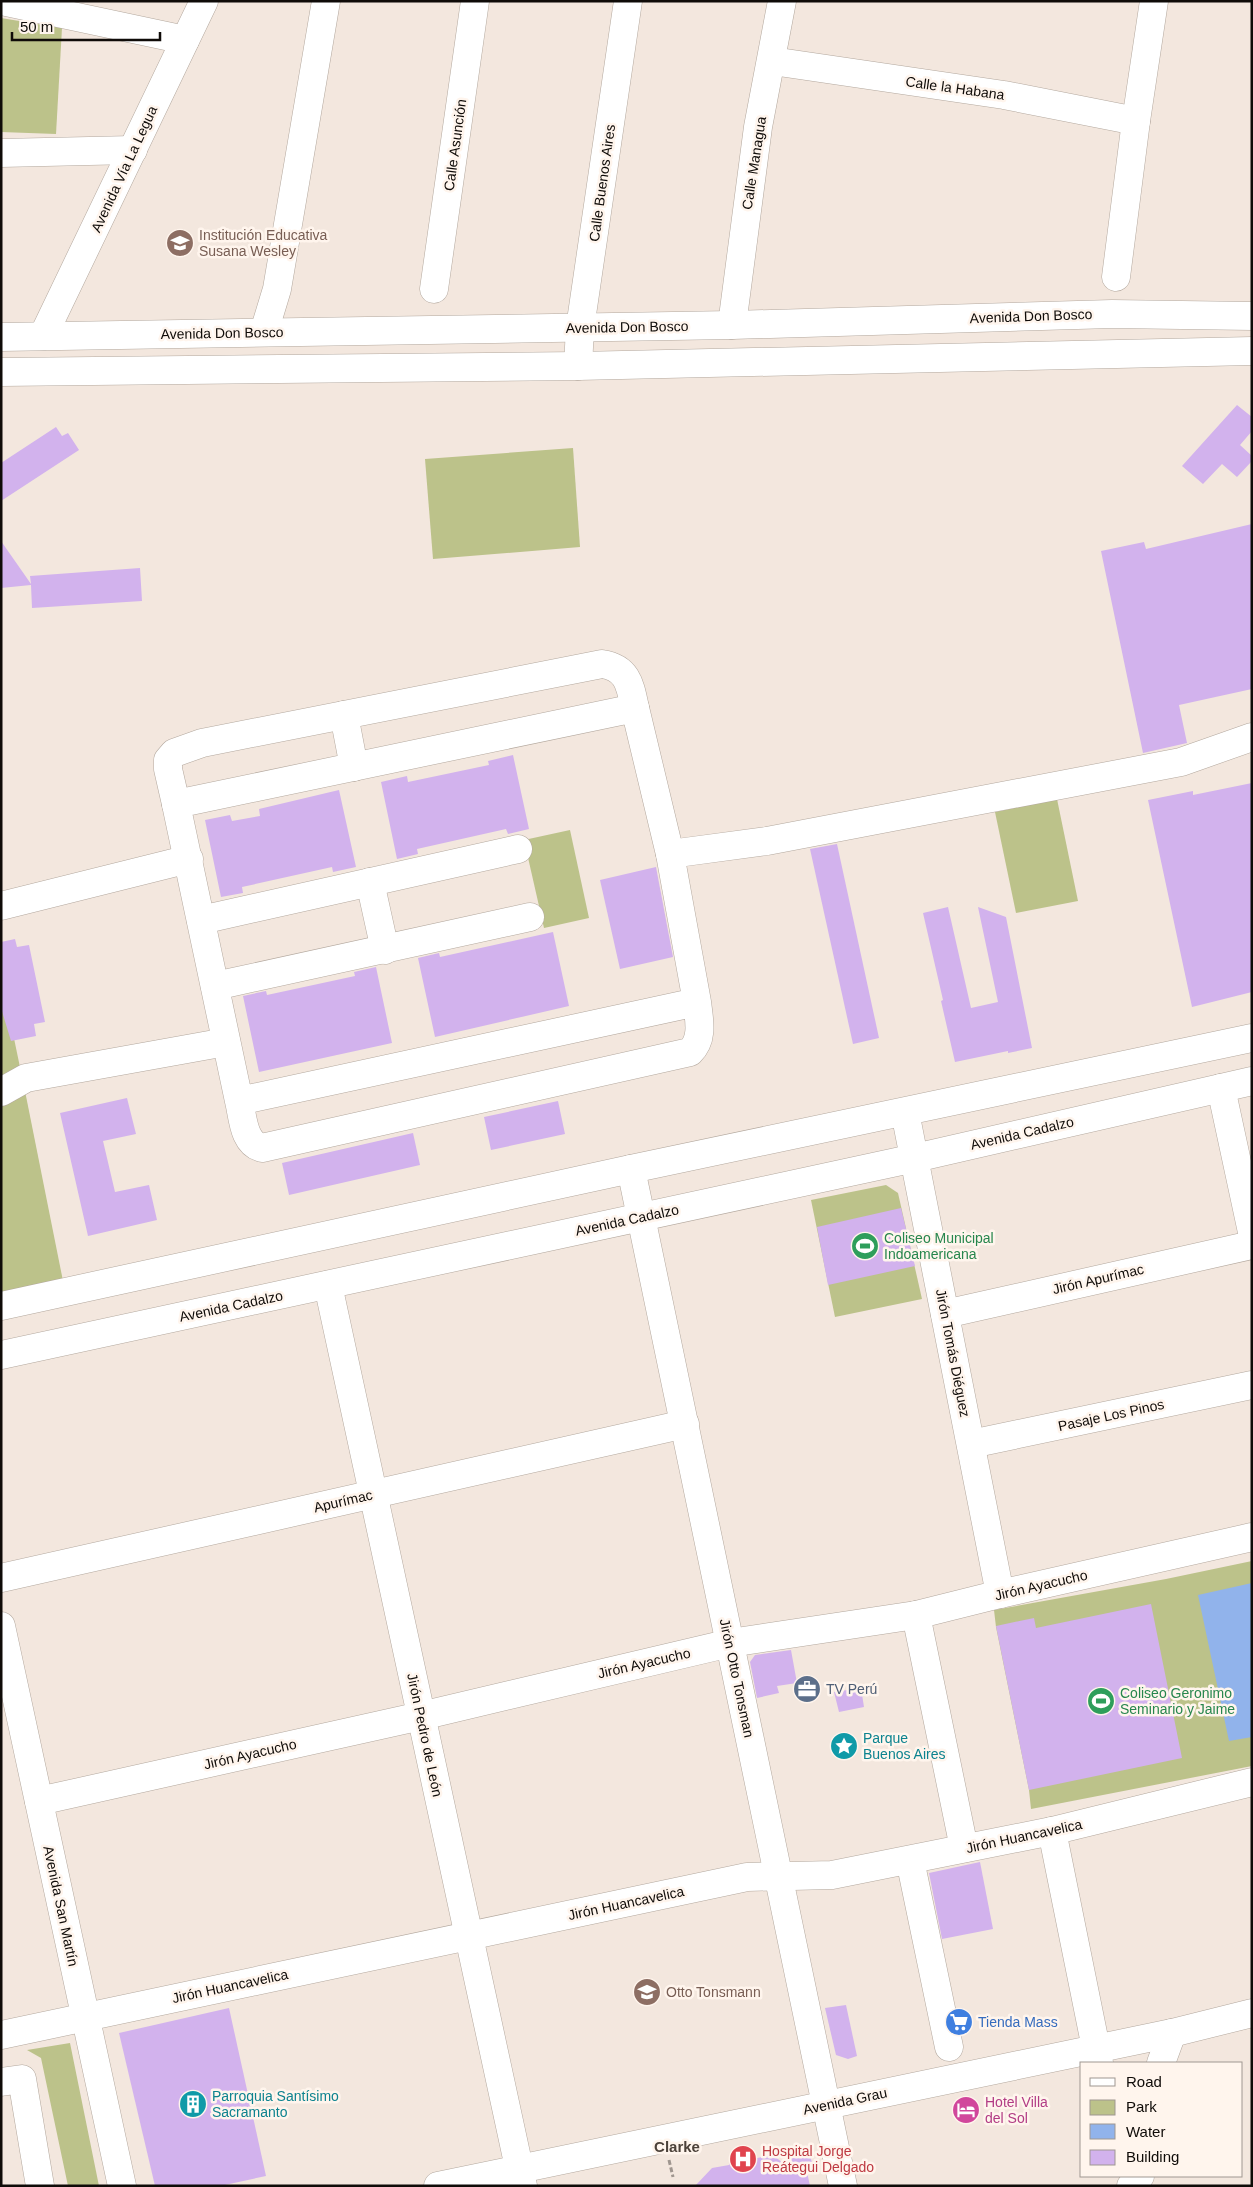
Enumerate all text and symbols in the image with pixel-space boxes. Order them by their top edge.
scale bar [12,10,160,42]
text: 50 m [20,18,53,35]
street label: Calle la Habana [905,73,1006,103]
street label: Calle Asunción [441,98,469,192]
street label: Avenida Vía La Legua [88,103,160,235]
street label: Calle Managua [739,115,769,211]
street label: Calle Buenos Aires [586,123,618,243]
place label: Institución Educativa Susana Wesley [199,227,328,259]
school or university icon: Institución Educativa Susana Wesley [165,228,195,258]
street label: Avenida Don Bosco [969,306,1093,326]
street label: Avenida Don Bosco [566,318,689,336]
street label: Avenida Don Bosco [161,324,284,342]
street label: Avenida Cadalzo [969,1113,1075,1153]
street label: Avenida Cadalzo [574,1201,681,1239]
place label: Coliseo Municipal Indoamericana [884,1230,994,1262]
sports icon: Coliseo Municipal Indoamericana [850,1231,880,1261]
street label: Jirón Apurímac [1051,1261,1145,1297]
street label: Avenida Cadalzo [178,1287,285,1325]
street label: Jirón Tomás Diéguez [933,1287,973,1419]
street label: Pasaje Los Pinos [1056,1396,1166,1434]
street label: Apurímac [312,1486,374,1516]
street label: Jirón Ayacucho [993,1567,1089,1603]
street label: Jirón Otto Tonsman [717,1617,757,1739]
street label: Jirón Ayacucho [596,1645,692,1681]
street label: Jirón Pedro de León [404,1672,446,1798]
office icon: TV Perú [792,1674,822,1704]
place label: TV Perú [826,1681,877,1697]
place label: Coliseo Geronimo Seminario y Jaime [1120,1685,1235,1717]
sports icon: Coliseo Geronimo Seminario y Jaime [1086,1686,1116,1716]
place label: Parque Buenos Aires [863,1730,946,1762]
place icon: Parque Buenos Aires [829,1731,859,1761]
street label: Jirón Ayacucho [202,1736,298,1772]
street label: Jirón Huancavelica [964,1816,1084,1856]
street label: Avenida San Martín [40,1844,82,1968]
street label: Jirón Huancavelica [566,1883,686,1923]
street label: Jirón Huancavelica [170,1966,290,2006]
school or university icon: Otto Tonsmann [632,1977,662,2007]
place label: Otto Tonsmann [666,1984,761,2000]
supermarket icon: Tienda Mass [944,2007,974,2037]
place label: Tienda Mass [978,2014,1058,2030]
legend [1080,2062,1243,2177]
text: Road [1126,2073,1162,2090]
street label: Avenida Grau [802,2084,888,2118]
place label: Parroquia Santísimo Sacramanto [212,2088,339,2120]
building icon: Parroquia Santísimo Sacramanto [178,2089,208,2119]
place label: Hotel Villa del Sol [985,2094,1048,2126]
hotel icon: Hotel Villa del Sol [951,2095,981,2125]
text: Park [1126,2098,1157,2115]
text: Water [1126,2123,1165,2140]
district label: Clarke [654,2138,700,2155]
place label: Hospital Jorge Reátegui Delgado [762,2143,874,2175]
hospital icon: Hospital Jorge Reátegui Delgado [728,2144,758,2174]
text: Building [1126,2148,1179,2165]

